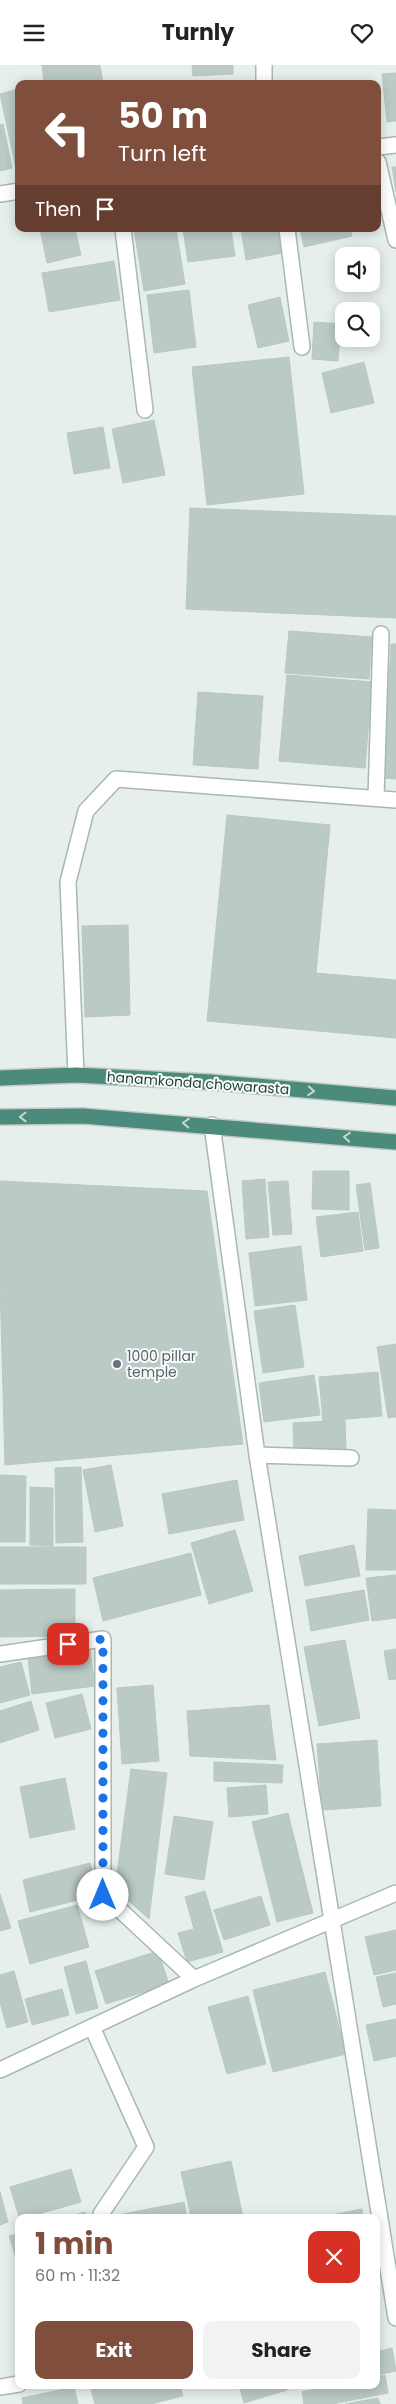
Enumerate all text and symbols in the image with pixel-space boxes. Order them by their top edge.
text: Turnly [162,17,234,48]
icon: menu [20,19,48,47]
icon: heart [348,19,376,47]
text: 50 m [118,91,208,140]
icon: left [35,100,100,165]
text: Turn left [118,138,206,169]
icon: arrive [91,195,119,223]
text: Then [35,196,81,223]
map controls [335,247,380,347]
button: sound [335,247,380,292]
button: search [335,302,380,347]
street label: hanamkonda chowarasta [106,1067,290,1099]
one-way arrow [307,1085,315,1096]
one-way arrow [19,1112,27,1122]
one-way arrow [181,1118,189,1129]
one-way arrow [343,1132,351,1143]
place label: 1000 pillar temple [127,1346,196,1382]
marker: 1000 pillar temple [111,1358,123,1370]
pin [47,1623,89,1665]
icon: arrive [54,1630,82,1658]
position arrow [76,1868,128,1920]
text: 1 min [35,2222,113,2265]
button: close [308,2231,360,2283]
text: 60 m · 11:32 [35,2264,120,2287]
button: Exit [35,2321,193,2379]
button: Share [203,2321,360,2379]

